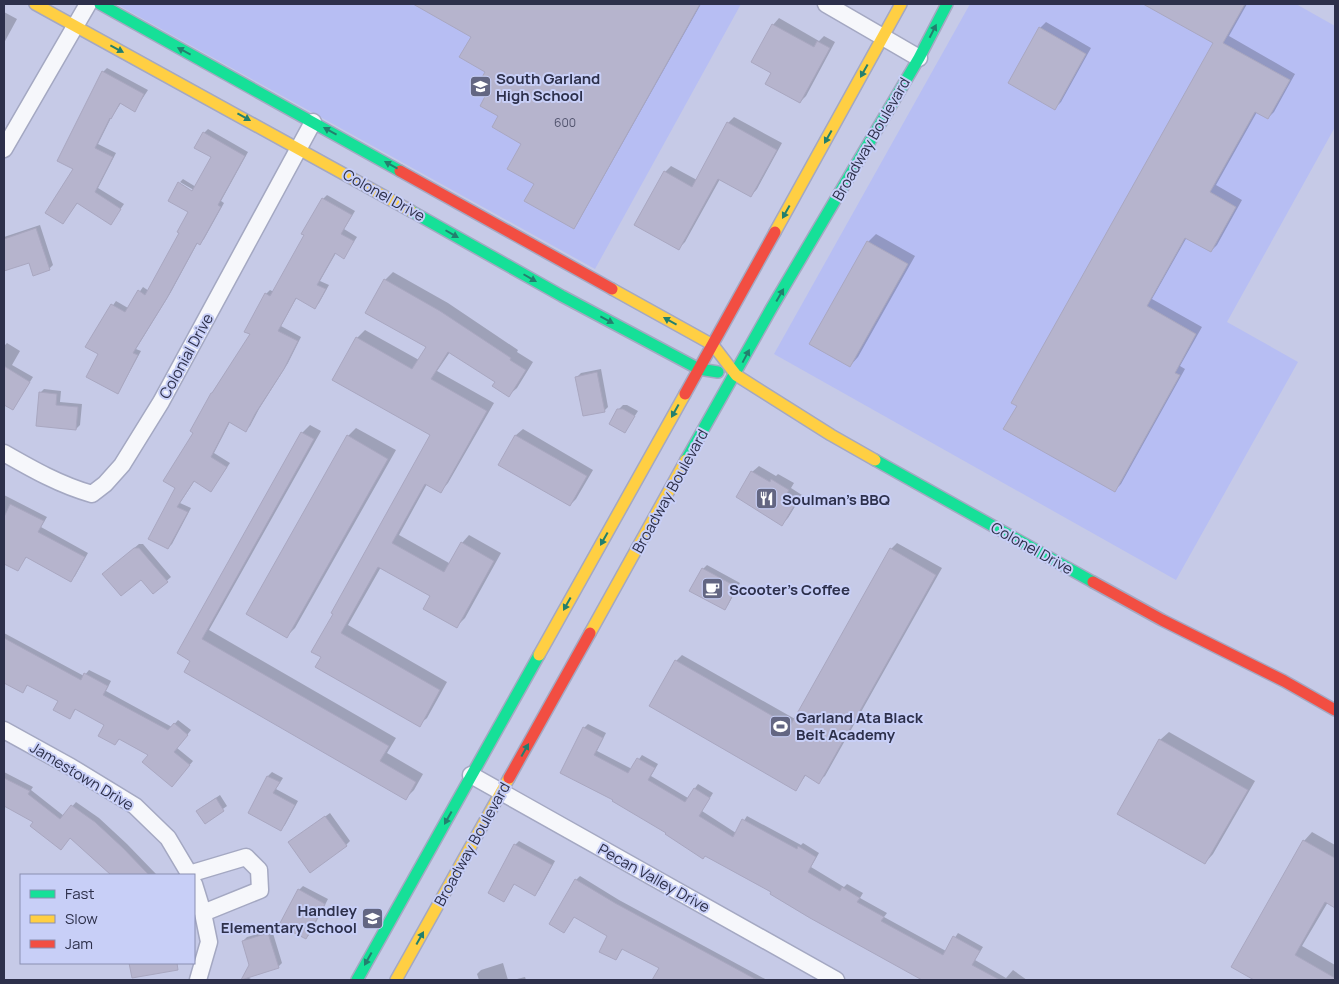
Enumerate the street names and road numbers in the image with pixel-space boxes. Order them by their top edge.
street label: Broadway Boulevard [827,74,915,204]
street label: Colonel Drive [339,164,429,226]
street label: Colonial Drive [154,309,218,402]
street label: Broadway Boulevard [627,425,713,557]
street label: Colonel Drive [987,517,1077,579]
street label: Jamestown Drive [26,737,138,815]
street label: Broadway Boulevard [429,778,515,910]
street label: Pecan Valley Drive [594,839,714,917]

